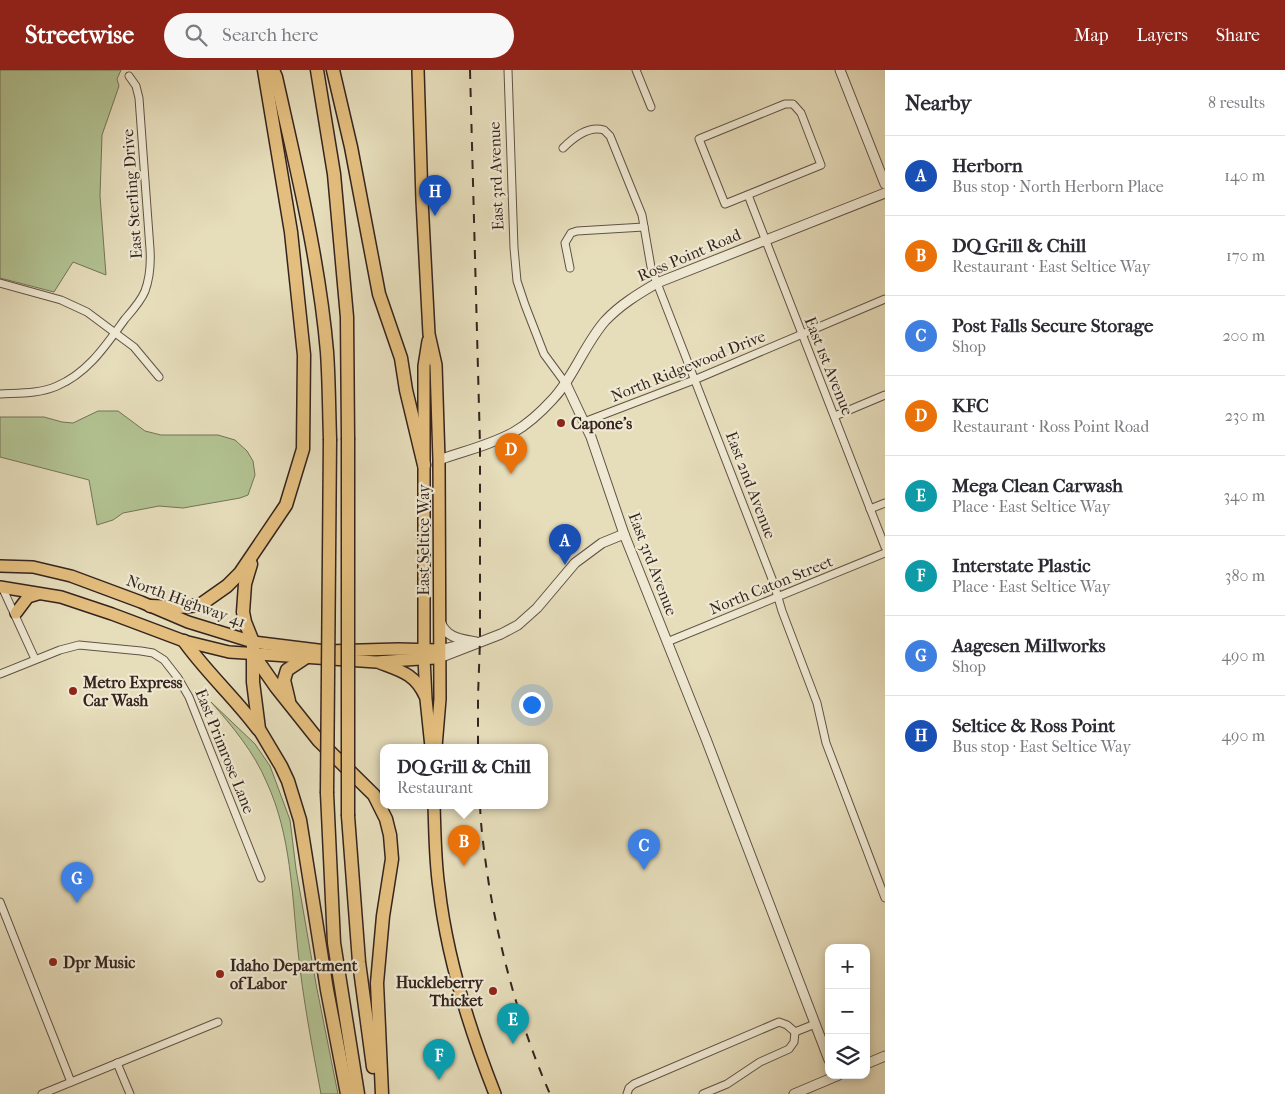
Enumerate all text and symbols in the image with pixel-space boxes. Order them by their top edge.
search box [164,13,514,58]
text: Streetwise [25,21,134,49]
icon: search [182,21,210,49]
text: Search here [222,24,318,46]
text: Map [1074,25,1108,46]
text: Layers [1136,25,1188,46]
text: Share [1216,25,1260,46]
text: Nearby [905,91,971,115]
text: 8 results [1208,93,1265,112]
street label: East 3rd Avenue [485,121,507,231]
street label: East Sterling Drive [118,128,146,260]
text: Herborn [952,155,1023,177]
text: A [916,166,926,185]
text: 140 m [1224,166,1265,185]
pin: H [419,175,451,216]
text: Bus stop · North Herborn Place [952,177,1164,196]
street label: Ross Point Road [634,225,744,285]
text: DQ Grill & Chill [952,235,1086,257]
text: B [916,246,926,265]
text: 170 m [1226,246,1265,265]
text: Restaurant · East Seltice Way [952,257,1150,276]
street label: East 1st Avenue [801,314,857,418]
text: Post Falls Secure Storage [952,315,1153,337]
street label: North Ridgewood Drive [608,326,768,406]
text: C [916,326,926,345]
text: 200 m [1222,326,1265,345]
text: Shop [952,337,986,356]
text: KFC [952,395,989,417]
text: D [915,406,927,425]
text: 230 m [1225,406,1265,425]
place label: Capone's [571,414,632,434]
marker: Capone's [555,417,567,429]
text: Restaurant · Ross Point Road [952,417,1149,436]
street label: East 2nd Avenue [722,429,780,541]
pin: D [495,433,527,474]
text: Mega Clean Carwash [952,475,1123,497]
street label: East Seltice Way [414,484,433,596]
text: E [916,486,926,505]
text: 340 m [1223,486,1265,505]
text: Place · East Seltice Way [952,497,1110,516]
street label: East 3rd Avenue [625,510,681,618]
pin: A [549,524,581,565]
street label: North Caton Street [706,551,836,618]
text: Interstate Plastic [952,555,1091,577]
text: F [917,566,925,585]
text: 380 m [1225,566,1265,585]
street label: North Highway 41 [124,571,248,631]
text: Place · East Seltice Way [952,577,1110,596]
text: Aagesen Millworks [952,635,1105,657]
text: G [915,646,927,665]
text: 490 m [1222,646,1265,665]
text: Shop [952,657,986,676]
place label: Metro Express Car Wash [82,673,183,710]
marker: Metro Express Car Wash [67,685,79,697]
street label: East Primrose Lane [191,686,259,816]
your location [519,692,545,718]
text: Seltice & Ross Point [952,715,1115,737]
text: H [915,726,927,745]
text: 490 m [1222,726,1265,745]
text: Bus stop · East Seltice Way [952,737,1131,756]
popup [380,744,548,809]
text: DQ Grill & Chill [397,756,531,778]
text: Restaurant [397,778,473,797]
pin: B [448,825,480,866]
pin: C [628,829,660,870]
pin: G [61,862,93,903]
map controls [825,944,870,1079]
button: + [825,944,870,989]
place label: Dpr Music [63,953,135,973]
marker: Dpr Music [47,956,59,968]
place label: Idaho Department of Labor [230,956,358,993]
marker: Idaho Department of Labor [214,968,226,980]
place label: Huckleberry Thicket [396,973,484,1010]
marker: Huckleberry Thicket [487,985,499,997]
button: − [825,989,870,1034]
pin: E [497,1003,529,1044]
button: layers [825,1034,870,1079]
pin: F [423,1039,455,1080]

